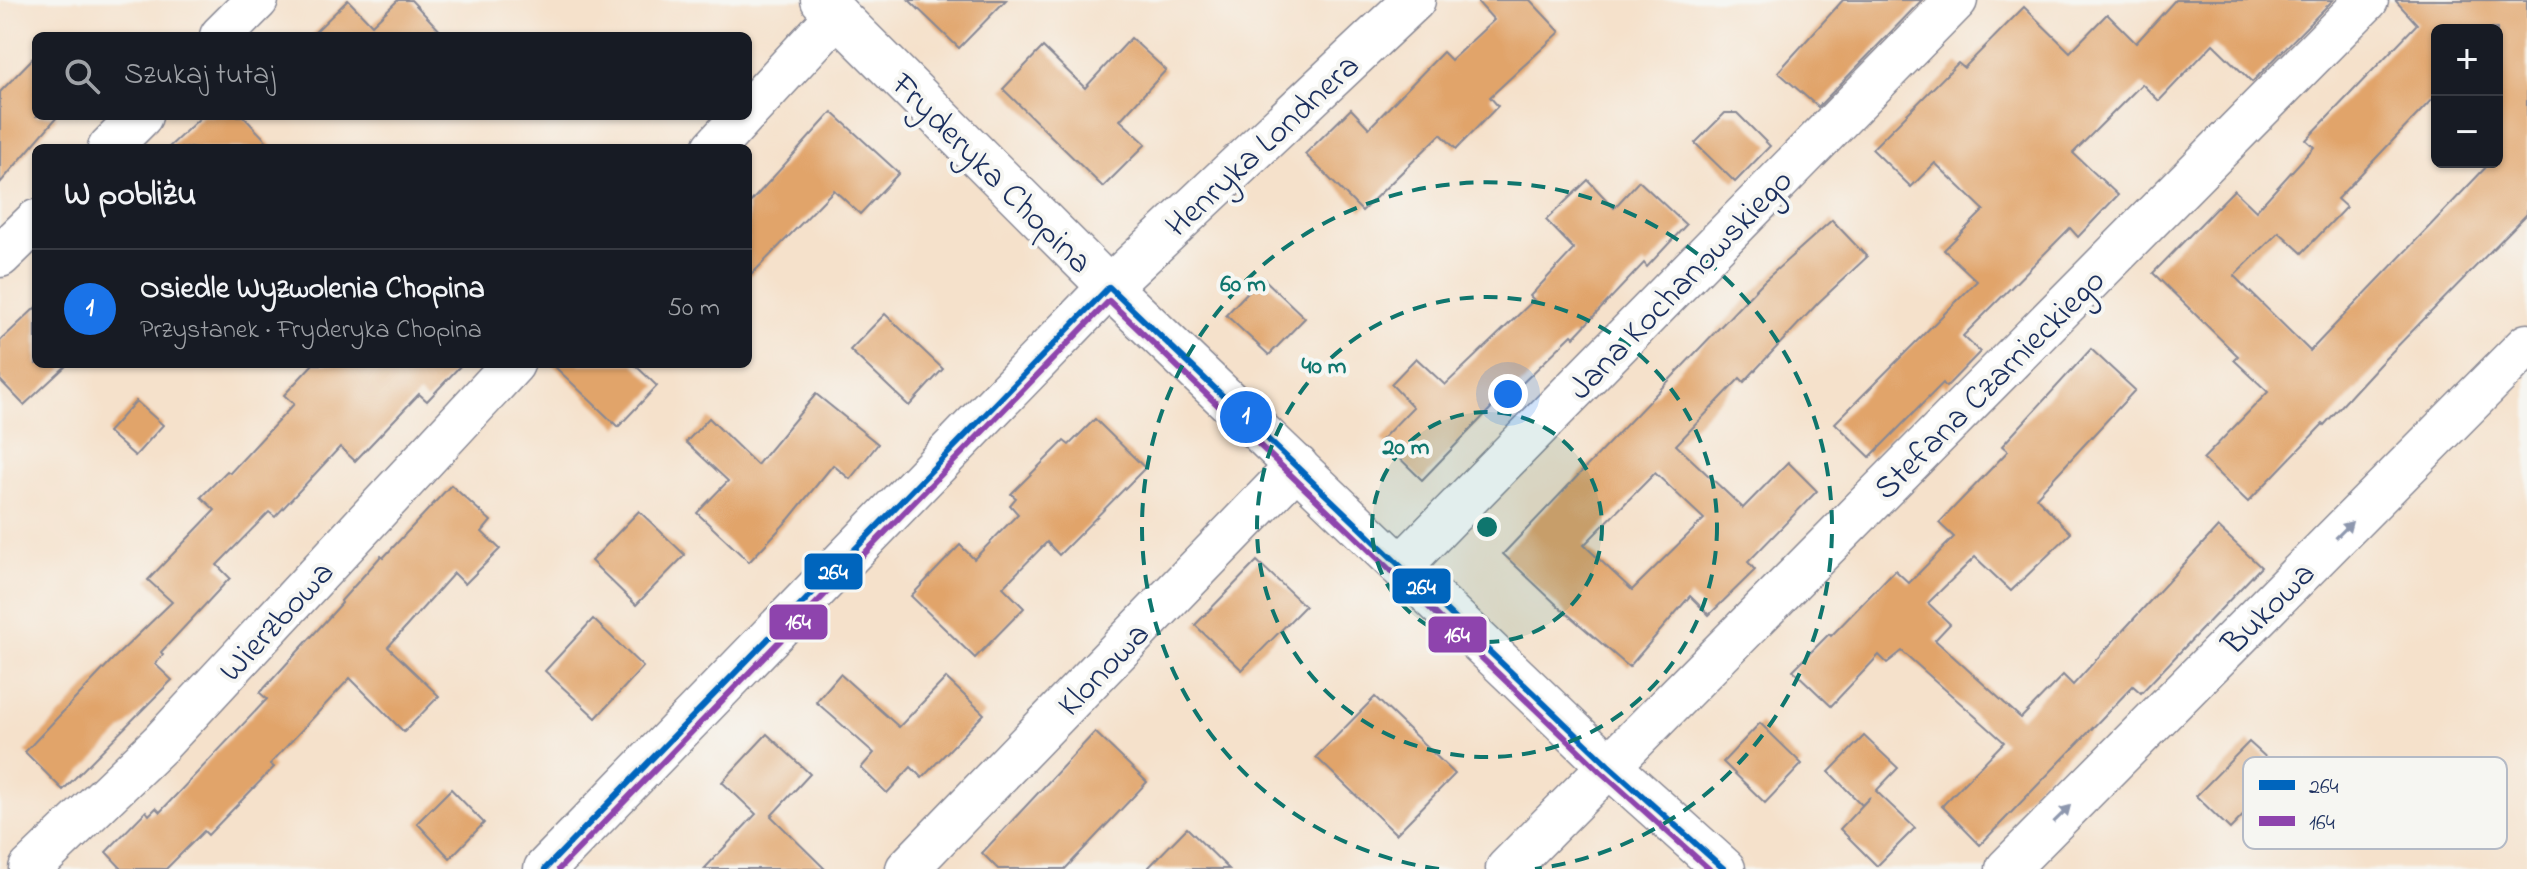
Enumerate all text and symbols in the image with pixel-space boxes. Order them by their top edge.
map controls [2431,24,2503,168]
button: + [2431,24,2503,96]
search box [32,32,752,120]
street label: Henryka Londnera [1155,43,1372,250]
icon: search [60,54,104,98]
text: Szukaj tutaj [124,54,275,98]
street label: Fryderyka Chopina [877,62,1102,287]
button: − [2431,96,2503,168]
street label: Jana Kochanowskiego [1558,158,1806,413]
text: W pobliżu [64,171,196,221]
street label: Stefana Czarnieckiego [1863,258,2118,513]
text: Osiedle Wyzwolenia Chopina [140,268,485,312]
text: 60 m [1220,268,1266,303]
text: 1 [86,290,94,328]
text: 50 m [667,290,720,328]
text: Przystanek · Fryderyka Chopina [140,312,482,350]
text: 40 m [1302,350,1347,385]
your location [1488,374,1528,414]
pin: 1 [1220,387,1272,447]
text: 20 m [1382,431,1430,466]
centre of rings [1473,513,1501,541]
one-way arrow [2334,521,2353,540]
street label: Wierzbowa [208,551,348,695]
street label: Bukowa [2211,551,2328,669]
line badge: 264 [803,552,864,591]
text: 264 [817,558,849,590]
line badge: 264 [1391,567,1452,605]
text: 264 [1405,573,1437,605]
line badge: 164 [768,603,829,641]
text: 164 [785,608,812,640]
street label: Klonowa [1047,612,1163,730]
line badge: 164 [1427,615,1488,654]
text: 164 [1444,621,1471,653]
legend [2243,757,2507,849]
text: 264 [2309,772,2339,804]
one-way arrow [2052,805,2071,824]
text: 164 [2309,808,2335,840]

